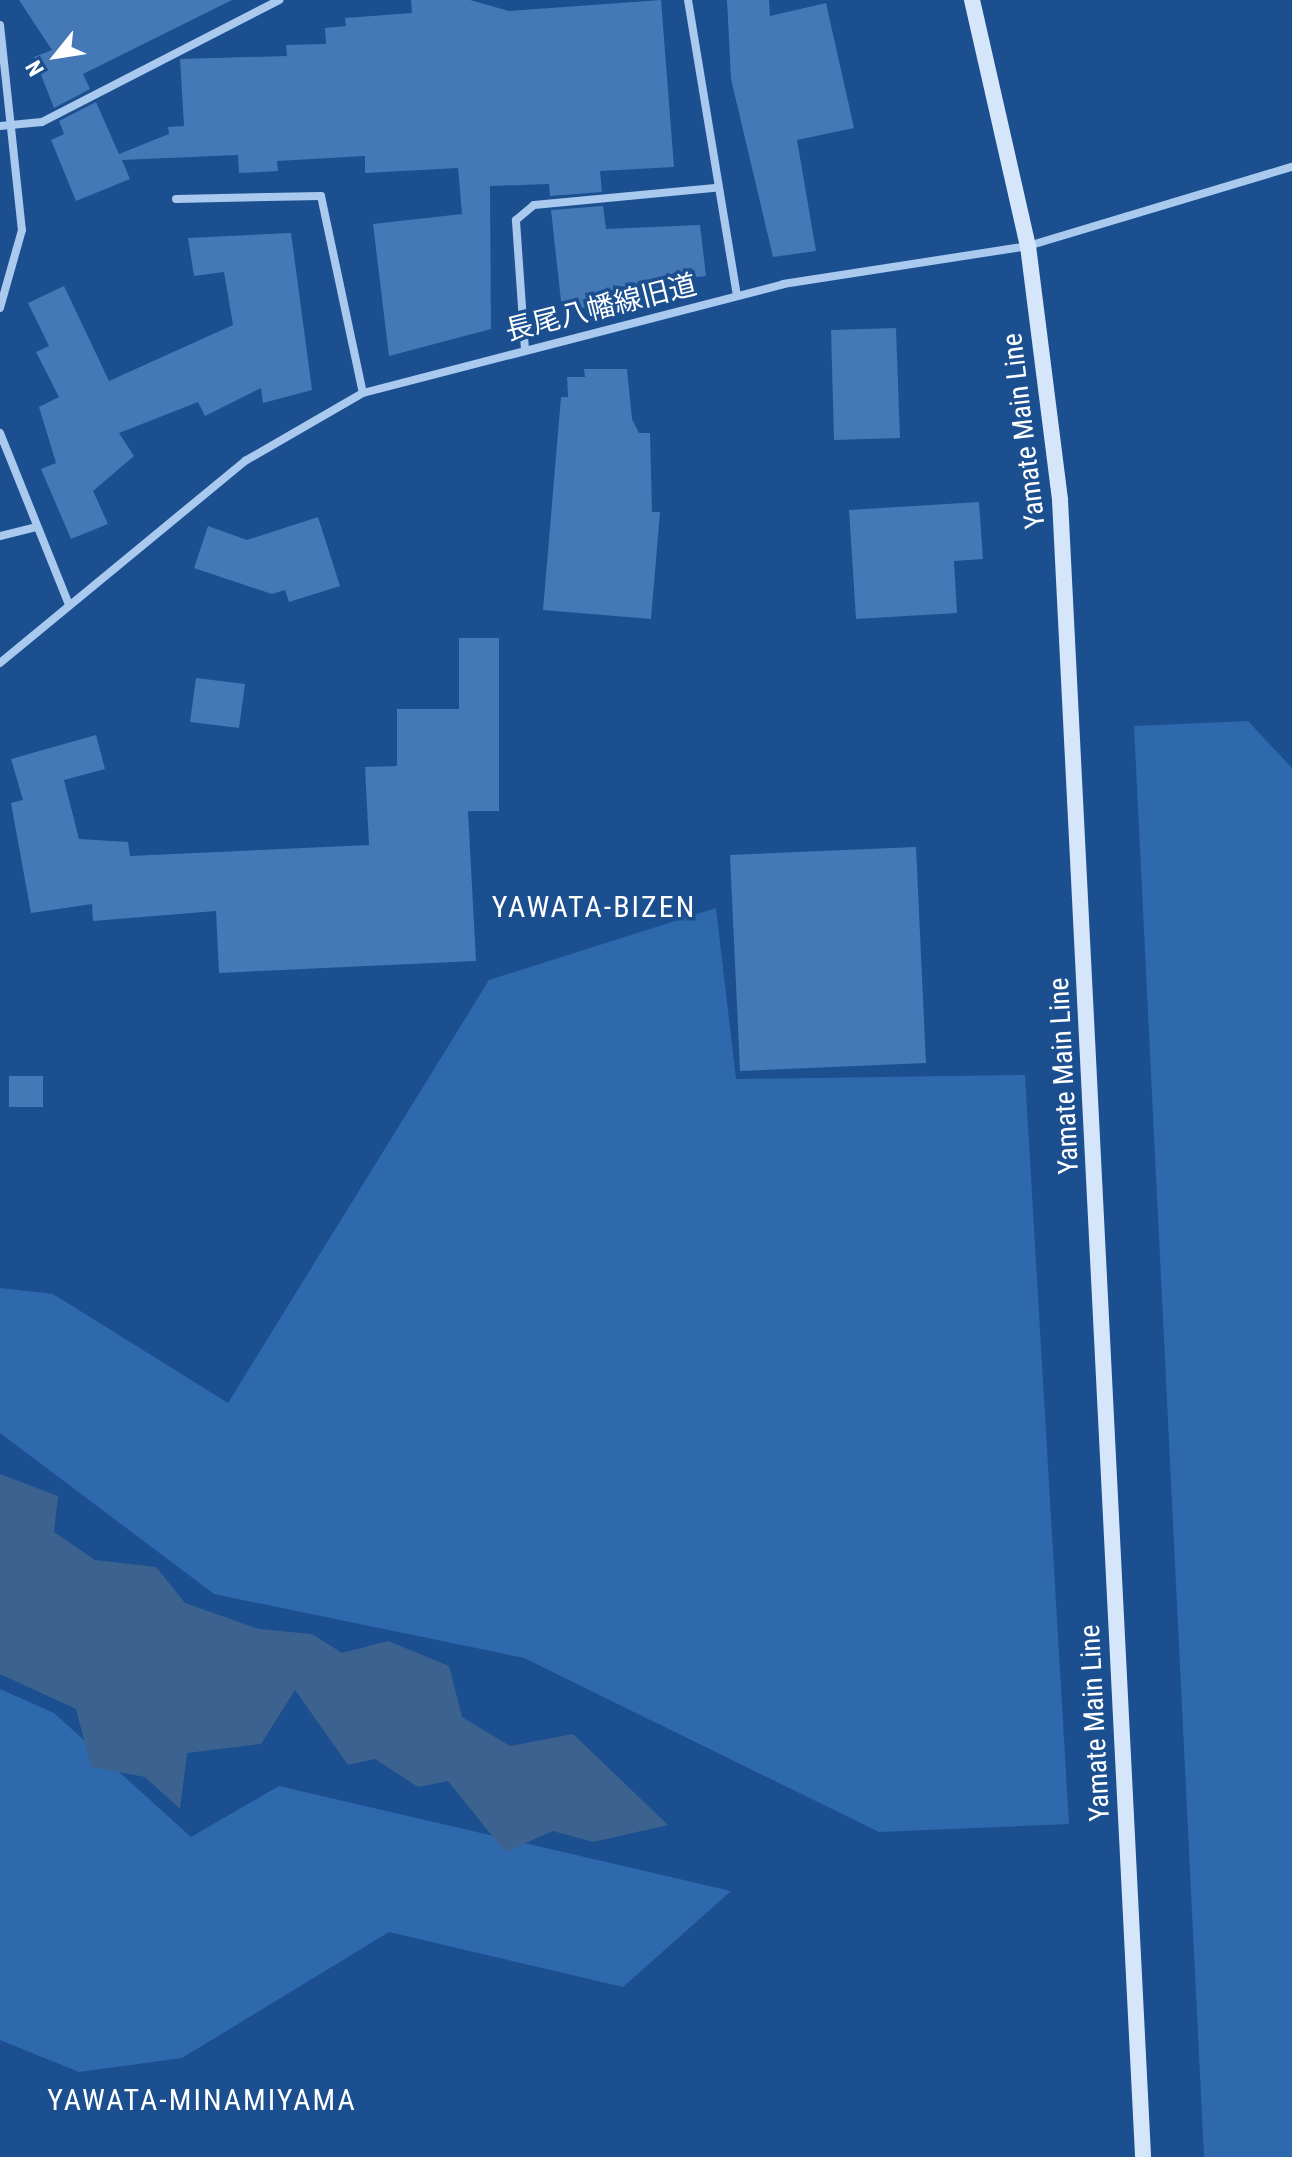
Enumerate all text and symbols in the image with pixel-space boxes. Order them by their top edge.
north arrow [16,16,96,96]
text: N [21,56,49,80]
street label: 長尾八幡線旧道 [502,268,700,348]
street label: Yamate Main Line [995,331,1053,531]
district label: YAWATA-BIZEN [492,889,696,925]
street label: Yamate Main Line [1042,977,1086,1175]
street label: Yamate Main Line [1073,1624,1117,1822]
district label: YAWATA-MINAMIYAMA [47,2082,357,2118]

